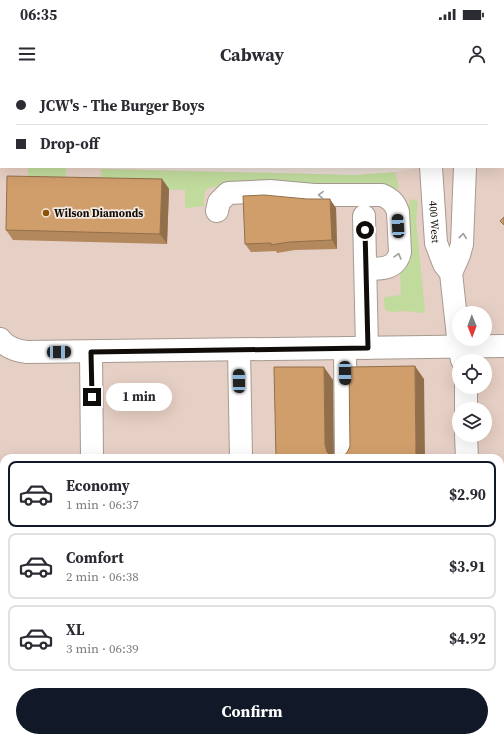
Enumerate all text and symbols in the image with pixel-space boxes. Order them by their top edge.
text: 06:35 [20,4,57,25]
text: Cabway [220,42,284,67]
icon: menu [16,43,38,65]
icon: person [466,43,488,65]
text: JCW's - The Burger Boys [40,95,205,116]
text: Drop-off [40,133,99,154]
one-way arrow [318,191,324,199]
street label: 400 West [425,200,443,244]
place label: Wilson Diamonds [54,206,143,221]
marker: Wilson Diamonds [41,208,51,218]
car [391,214,405,238]
route start [356,221,374,239]
one-way arrow [458,233,467,239]
one-way arrow [393,253,402,260]
north arrow [452,306,492,346]
map controls [452,306,492,442]
car [47,346,71,358]
button: locate [452,354,492,394]
car [339,361,351,385]
car [233,369,245,393]
callout: 1 min [106,383,172,411]
route end [83,388,101,406]
text: 1 min [122,388,156,405]
button: layers [452,402,492,442]
text: Economy [66,475,130,496]
icon: car [18,476,54,512]
text: $2.90 [449,484,486,505]
text: 1 min · 06:37 [66,496,139,513]
text: Comfort [66,547,124,568]
icon: car [18,548,54,584]
text: $3.91 [449,556,486,577]
text: 2 min · 06:38 [66,568,139,585]
text: XL [66,619,85,640]
icon: car [18,620,54,656]
text: $4.92 [449,628,486,649]
text: 3 min · 06:39 [66,640,139,657]
button: Confirm [16,688,488,734]

